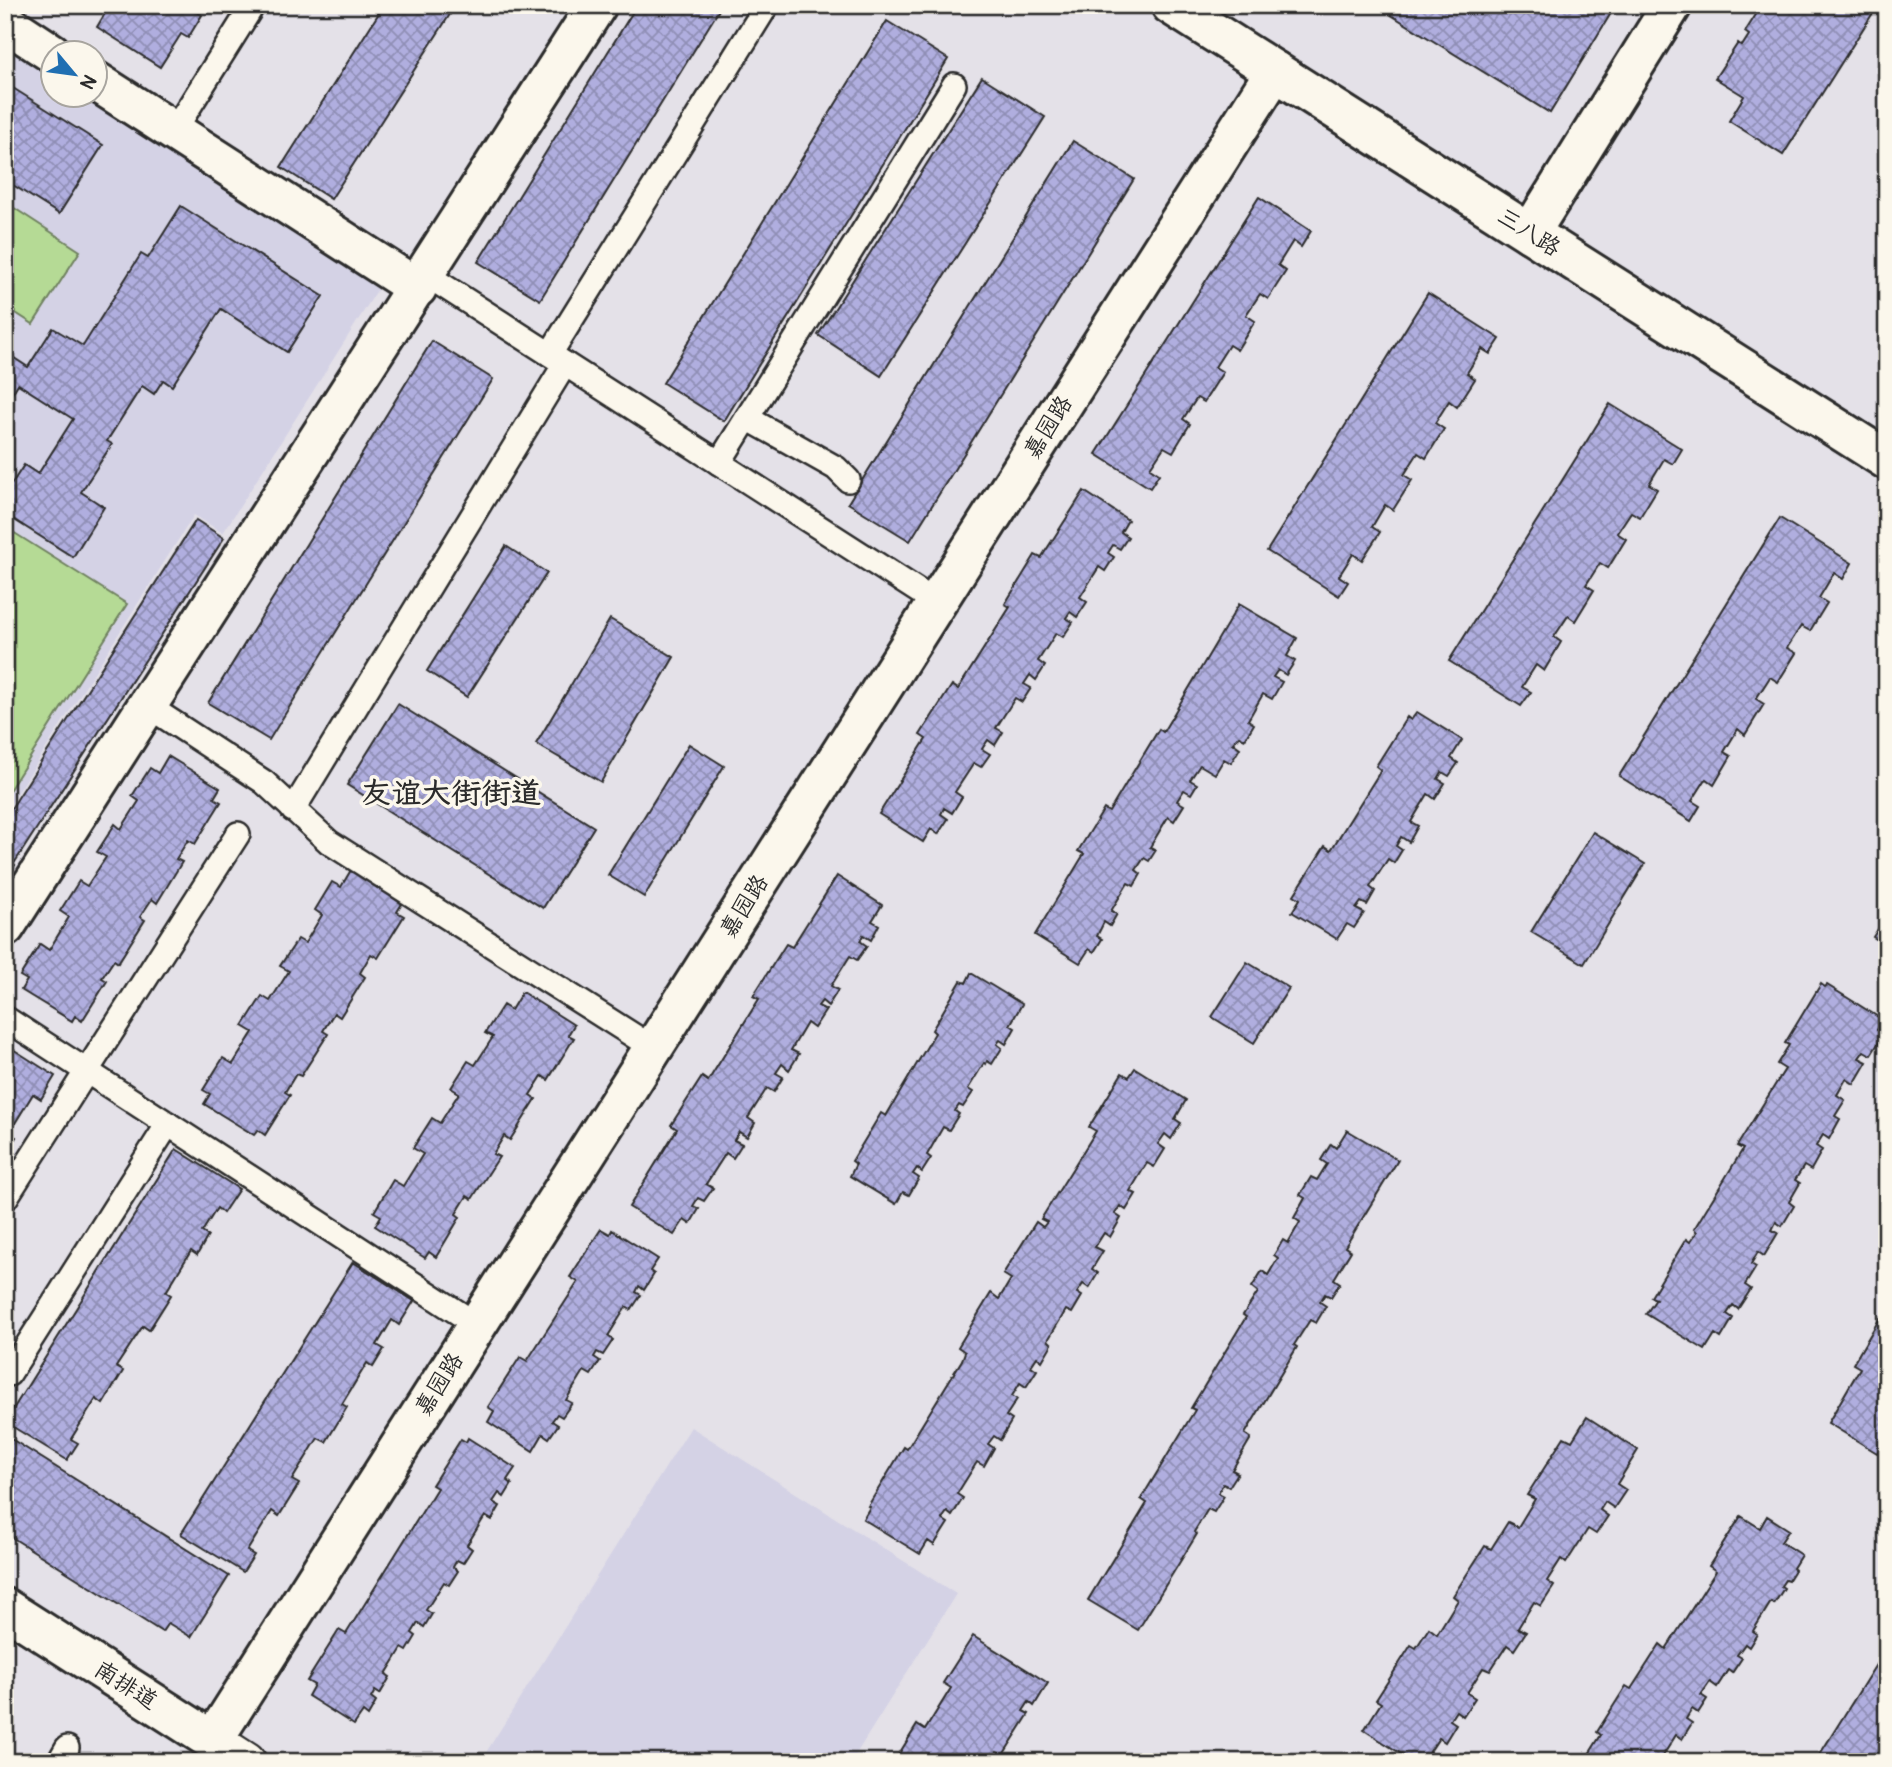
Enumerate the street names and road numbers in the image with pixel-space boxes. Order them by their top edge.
street label: 三八路 [1492,201,1566,263]
street label: 嘉园路 [1017,390,1079,464]
street label: 嘉园路 [713,869,775,943]
street label: 嘉园路 [408,1347,470,1421]
street label: 南排道 [89,1654,163,1716]

